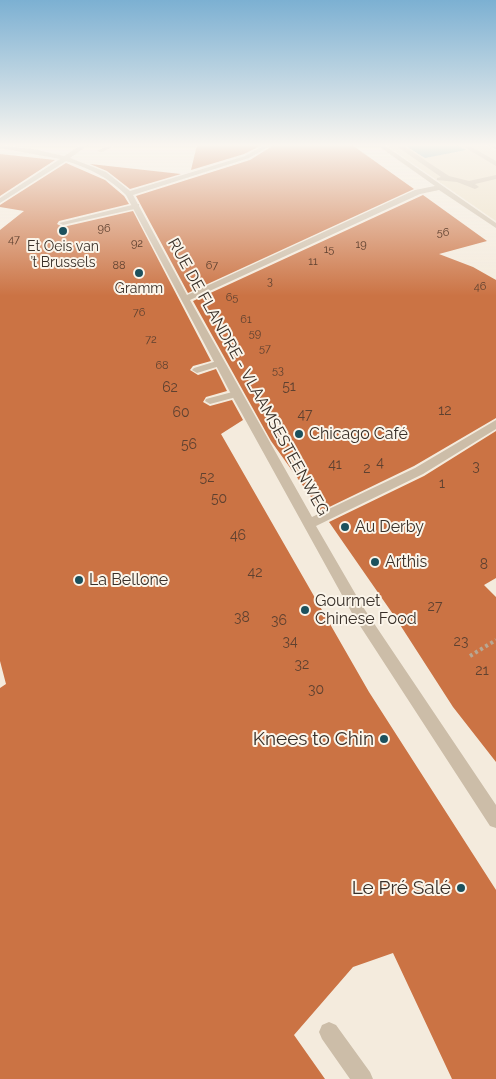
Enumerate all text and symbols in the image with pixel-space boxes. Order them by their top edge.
house number: 96 [97,222,111,236]
marker: Et Oeis van ’t Brussels [57,225,69,237]
house number: 56 [437,226,449,240]
house number: 47 [8,233,20,247]
street label: RUE DE FLANDRE - VLAAMSESTEENWEG [163,235,333,519]
house number: 92 [131,237,143,251]
house number: 19 [355,238,367,252]
place label: Et Oeis van ’t Brussels [27,239,99,272]
house number: 15 [324,243,334,257]
house number: 11 [308,255,318,269]
house number: 88 [112,259,126,273]
house number: 67 [206,259,218,273]
marker: Gramm [133,267,145,279]
house number: 3 [267,275,273,289]
house number: 46 [474,280,486,294]
place label: Gramm [115,281,163,297]
house number: 65 [226,291,238,305]
house number: 76 [133,306,145,320]
house number: 61 [240,313,252,327]
house number: 59 [249,327,261,341]
house number: 72 [145,333,157,347]
house number: 57 [259,342,271,356]
house number: 68 [155,359,169,373]
house number: 53 [272,364,284,378]
house number: 51 [282,379,296,395]
house number: 62 [162,380,178,396]
house number: 12 [438,403,452,419]
house number: 60 [172,405,190,421]
house number: 47 [297,407,313,423]
place label: Chicago Café [309,424,408,444]
marker: Chicago Café [293,428,305,440]
house number: 56 [181,437,197,453]
house number: 4 [376,455,384,471]
house number: 41 [328,457,342,473]
house number: 3 [472,459,480,475]
house number: 2 [363,461,371,477]
house number: 52 [200,470,214,486]
house number: 1 [439,476,445,492]
house number: 50 [211,491,227,507]
place label: Au Derby [355,517,424,537]
marker: Au Derby [339,521,351,533]
house number: 46 [230,528,246,544]
place label: Arthis [385,552,427,572]
marker: Arthis [369,556,381,568]
house number: 8 [480,557,488,573]
house number: 42 [248,565,262,581]
place label: La Bellone [89,570,168,590]
marker: La Bellone [73,574,85,586]
place label: Gourmet Chinese Food [315,591,417,629]
house number: 27 [428,599,442,615]
marker: Gourmet Chinese Food [299,604,311,616]
house number: 38 [234,610,250,626]
house number: 36 [271,613,287,629]
house number: 34 [282,634,298,650]
house number: 23 [454,634,468,650]
house number: 32 [295,657,309,673]
house number: 21 [475,663,489,679]
house number: 30 [308,682,324,698]
place label: Knees to Chin [253,728,374,750]
marker: Knees to Chin [378,733,390,745]
place label: Le Pré Salé [352,877,451,899]
marker: Le Pré Salé [455,882,467,894]

